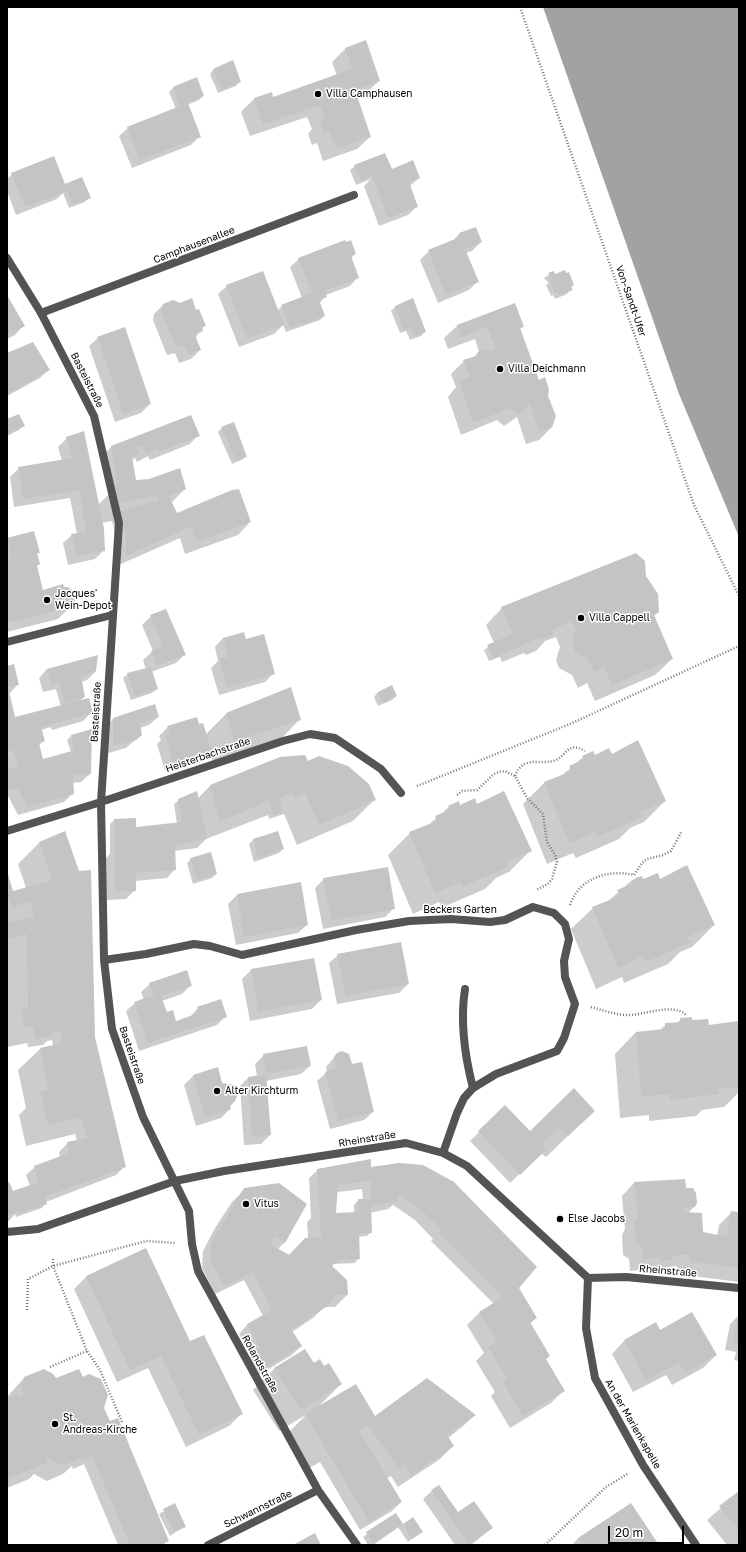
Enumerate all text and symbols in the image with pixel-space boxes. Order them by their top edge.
place label: Villa Camphausen [326,88,412,100]
marker: Villa Camphausen [313,89,323,99]
street label: Camphausenallee [152,224,236,266]
street label: Von-Sandt-Ufer [613,264,649,338]
street label: Basteistraße [68,350,106,410]
place label: Villa Deichmann [508,363,586,375]
marker: Villa Deichmann [495,364,505,374]
place label: Jacques' Wein-Depot [55,588,112,612]
marker: Jacques' Wein-Depot [42,595,52,605]
place label: Villa Cappell [589,612,650,624]
marker: Villa Cappell [576,613,586,623]
street label: Basteistraße [88,681,104,743]
street label: Heisterbachstraße [164,735,252,775]
street label: Beckers Garten [423,904,497,916]
street label: Basteistraße [116,1024,148,1086]
place label: Alter Kirchturm [225,1085,298,1097]
marker: Alter Kirchturm [212,1086,222,1096]
street label: Rheinstraße [337,1129,397,1149]
place label: Vitus [254,1198,279,1210]
marker: Vitus [241,1199,251,1209]
place label: Else Jacobs [568,1213,625,1225]
marker: Else Jacobs [555,1214,565,1224]
street label: Rheinstraße [639,1262,697,1280]
street label: Rolandstraße [239,1333,281,1395]
street label: An der Marienkapelle [602,1377,664,1471]
place label: St. Andreas-Kirche [63,1412,137,1436]
marker: St. Andreas-Kirche [50,1419,60,1429]
street label: Schwannstraße [222,1487,294,1531]
scale bar [610,1518,686,1544]
text: 20 m [615,1525,643,1540]

